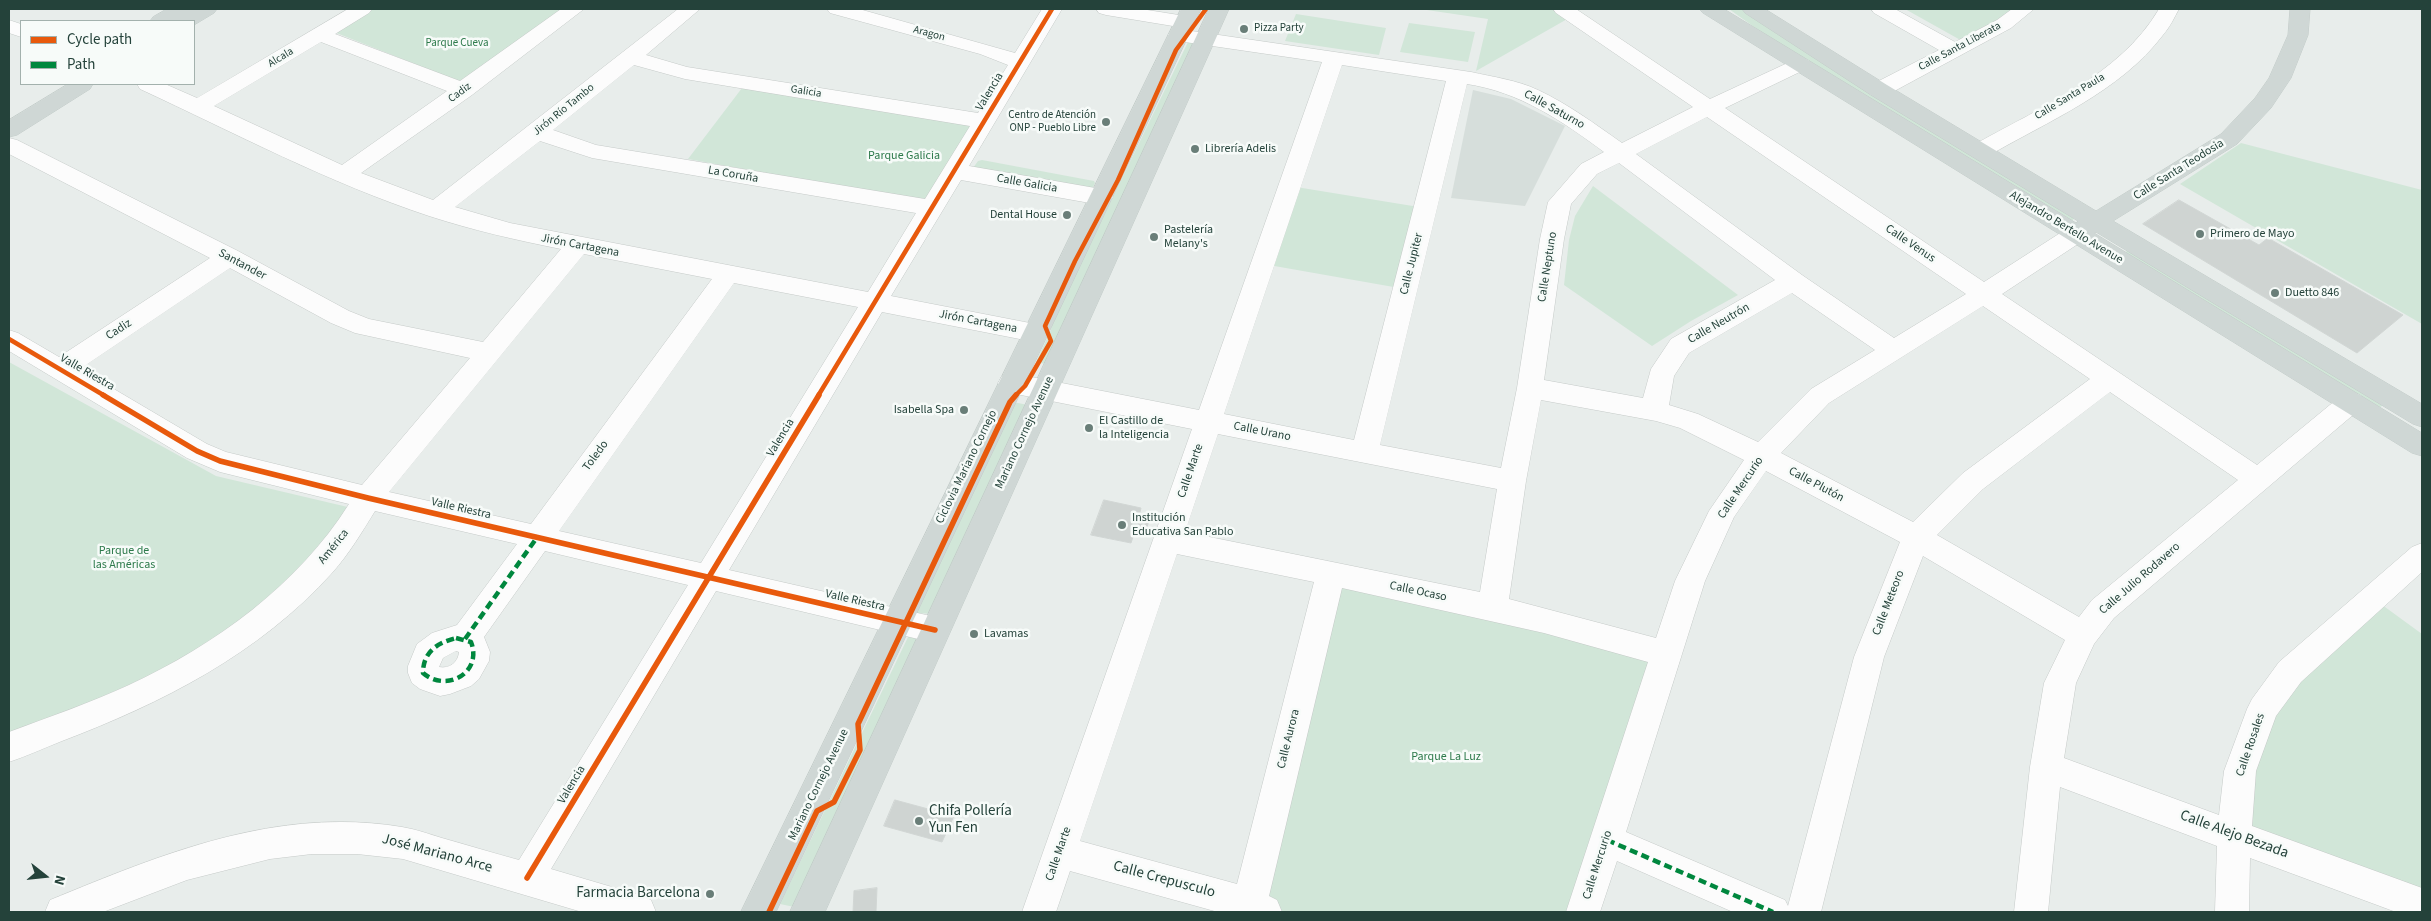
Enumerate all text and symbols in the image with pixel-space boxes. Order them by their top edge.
legend [20,20,195,85]
street label: Calle Santa Liberata [1917,20,2003,74]
place label: Pizza Party [1254,22,1304,36]
street label: Aragon [912,23,946,45]
marker: Pizza Party [1238,23,1250,35]
text: Cycle path [67,29,132,50]
park label: Parque Cueva [426,37,488,51]
street label: Alcala [266,45,296,71]
text: Path [67,54,95,75]
street label: Valencia [973,70,1007,114]
street label: Calle Santa Paula [2033,71,2107,123]
street label: Cadiz [446,80,474,106]
street label: Jirón Río Tambo [531,81,597,139]
street label: Galicia [790,83,822,101]
street label: Calle Saturno [1521,87,1587,133]
place label: Centro de Atención ONP - Pueblo Libre [1008,109,1096,135]
marker: Centro de Atención ONP - Pueblo Libre [1100,116,1112,128]
street label: Calle Santa Teodosia [2131,136,2227,204]
place label: Librería Adelis [1205,142,1276,156]
marker: Librería Adelis [1189,143,1201,155]
park label: Parque Galicia [868,149,940,163]
street label: La Coruña [707,163,759,187]
street label: Calle Galicia [996,172,1058,196]
street label: Alejandro Bertello Avenue [2007,188,2125,268]
place label: Dental House [990,208,1057,222]
marker: Dental House [1061,209,1073,221]
street label: Calle Venus [1882,222,1938,266]
place label: Pastelería Melany's [1164,223,1213,251]
place label: Primero de Mayo [2210,227,2295,241]
marker: Primero de Mayo [2194,228,2206,240]
street label: Jirón Cartagena [540,231,620,261]
marker: Pastelería Melany's [1148,231,1160,243]
street label: Calle Neptuno [1535,231,1561,303]
street label: Calle Jupiter [1397,232,1427,296]
street label: Santander [216,246,268,284]
place label: Duetto 846 [2285,286,2339,300]
marker: Duetto 846 [2269,287,2281,299]
street label: Calle Neutrón [1686,301,1752,347]
street label: Jirón Cartagena [938,307,1018,337]
street label: Cadiz [103,316,135,344]
street label: Valle Riestra [57,352,117,394]
street label: Mariano Cornejo Avenue [993,375,1057,491]
place label: Isabella Spa [894,403,954,417]
marker: Isabella Spa [958,404,970,416]
street label: Ciclovia Mariano Cornejo [933,408,1001,526]
place label: El Castillo de la Inteligencia [1099,414,1169,442]
street label: Valencia [764,416,798,460]
street label: Calle Urano [1232,419,1292,445]
marker: El Castillo de la Inteligencia [1083,422,1095,434]
street label: Toledo [580,438,612,474]
street label: Calle Marte [1175,442,1207,500]
street label: Calle Mercurio [1715,454,1767,522]
street label: Calle Plutón [1786,464,1846,506]
street label: Valle Riestra [430,495,492,523]
place label: Institución Educativa San Pablo [1132,511,1233,539]
marker: Institución Educativa San Pablo [1116,519,1128,531]
street label: América [316,527,352,567]
street label: Calle Julio Rodavero [2097,540,2183,618]
park label: Parque de las Américas [93,544,155,572]
street label: Calle Meteoro [1870,568,1908,638]
street label: Calle Ocaso [1388,579,1448,605]
street label: Valle Riestra [824,587,886,615]
place label: Lavamas [984,627,1028,641]
marker: Lavamas [968,628,980,640]
street label: Calle Aurora [1275,708,1303,770]
street label: Calle Rosales [2234,712,2268,778]
street label: Mariano Cornejo Avenue [786,727,852,843]
park label: Parque La Luz [1411,750,1481,764]
street label: Valencia [555,763,589,807]
place label: Chifa Pollería Yun Fen [929,803,1012,838]
street label: Calle Alejo Bezada [2177,807,2291,863]
marker: Chifa Pollería Yun Fen [913,815,925,827]
street label: Calle Marte [1043,825,1075,883]
street label: Calle Mercurio [1580,829,1616,901]
street label: José Mariano Arce [380,831,494,877]
north arrow [20,851,70,901]
street label: Calle Crepusculo [1111,858,1217,902]
text: N [49,873,70,887]
place label: Farmacia Barcelona [576,885,700,903]
marker: Farmacia Barcelona [704,888,716,900]

